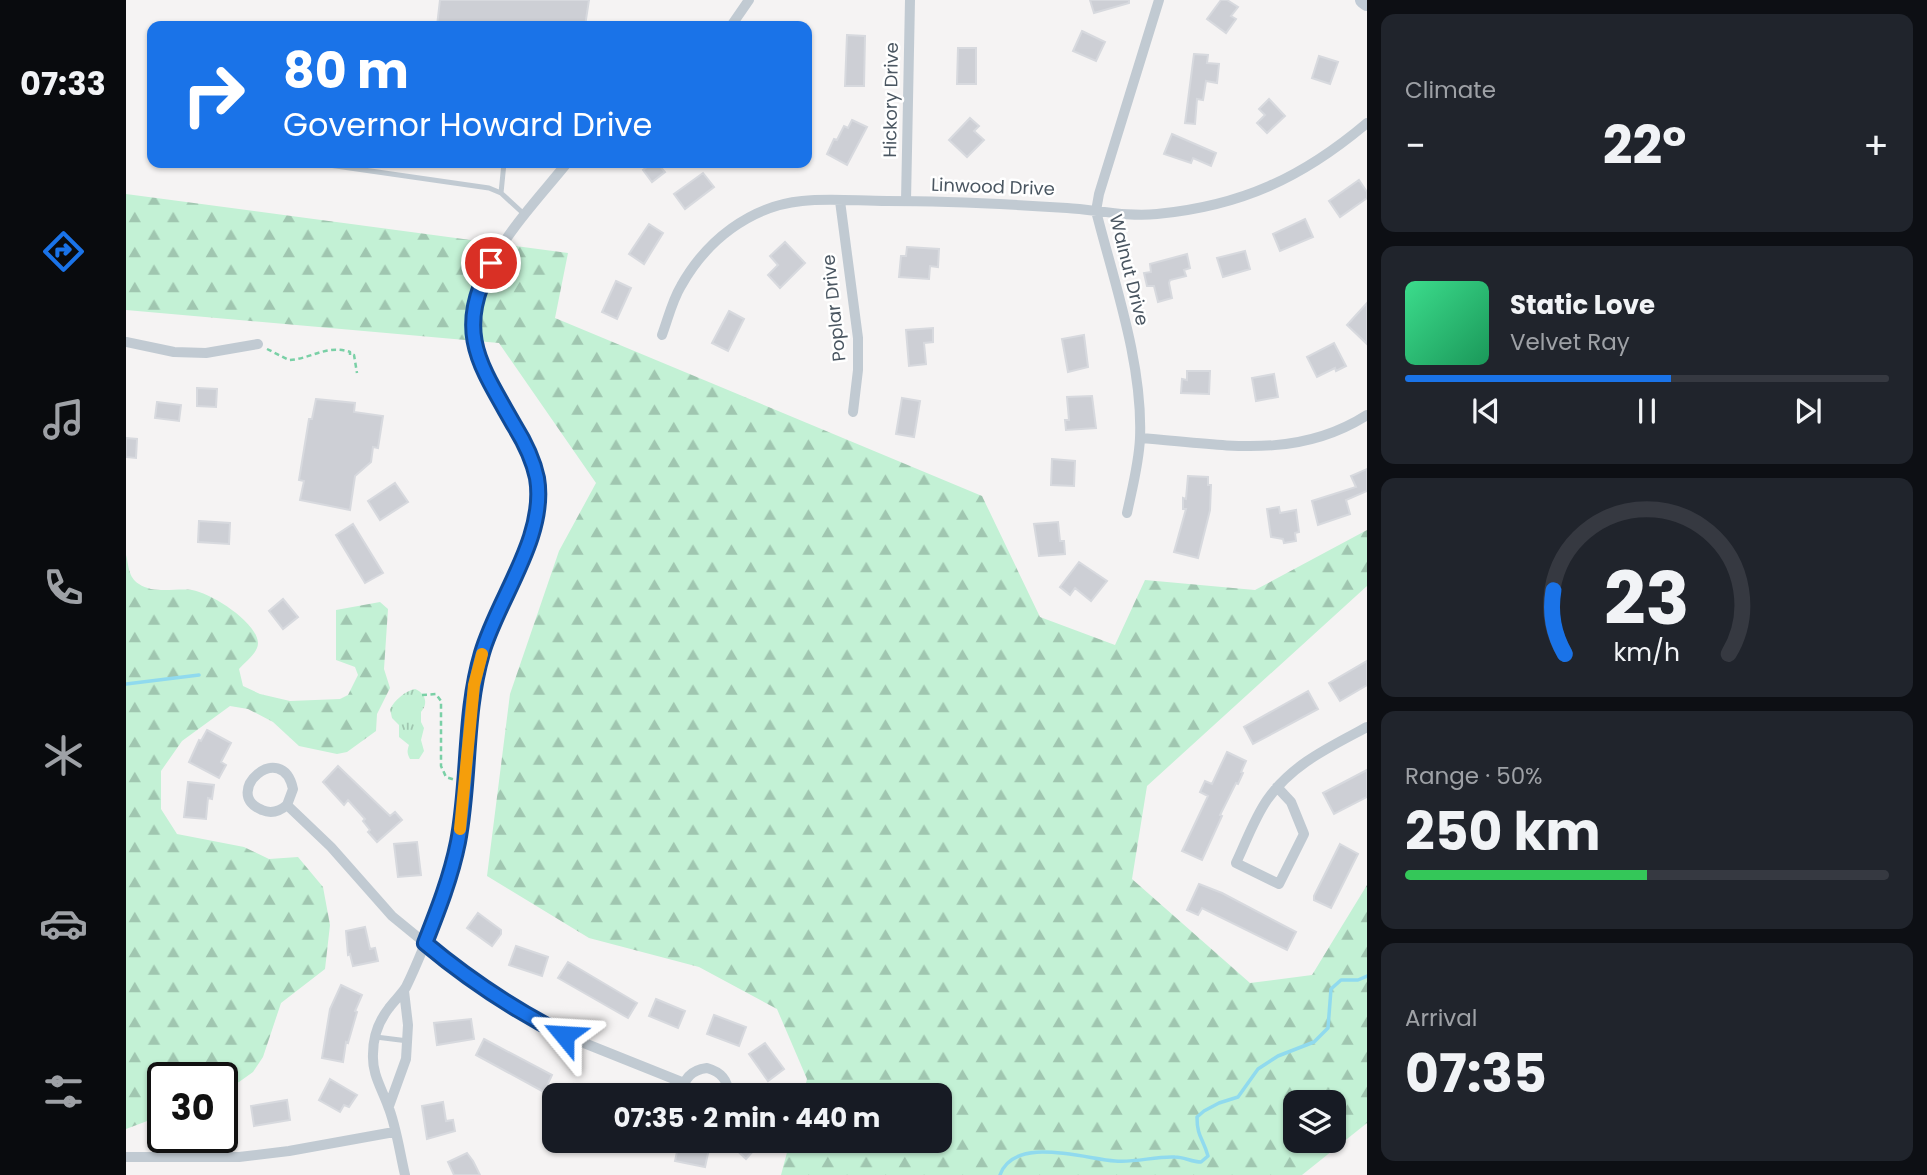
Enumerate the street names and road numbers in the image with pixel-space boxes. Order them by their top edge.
street label: Hickory Drive [877,42,904,158]
street label: Linwood Drive [931,172,1055,201]
street label: Walnut Drive [1104,212,1155,328]
street label: Poplar Drive [815,253,852,363]

